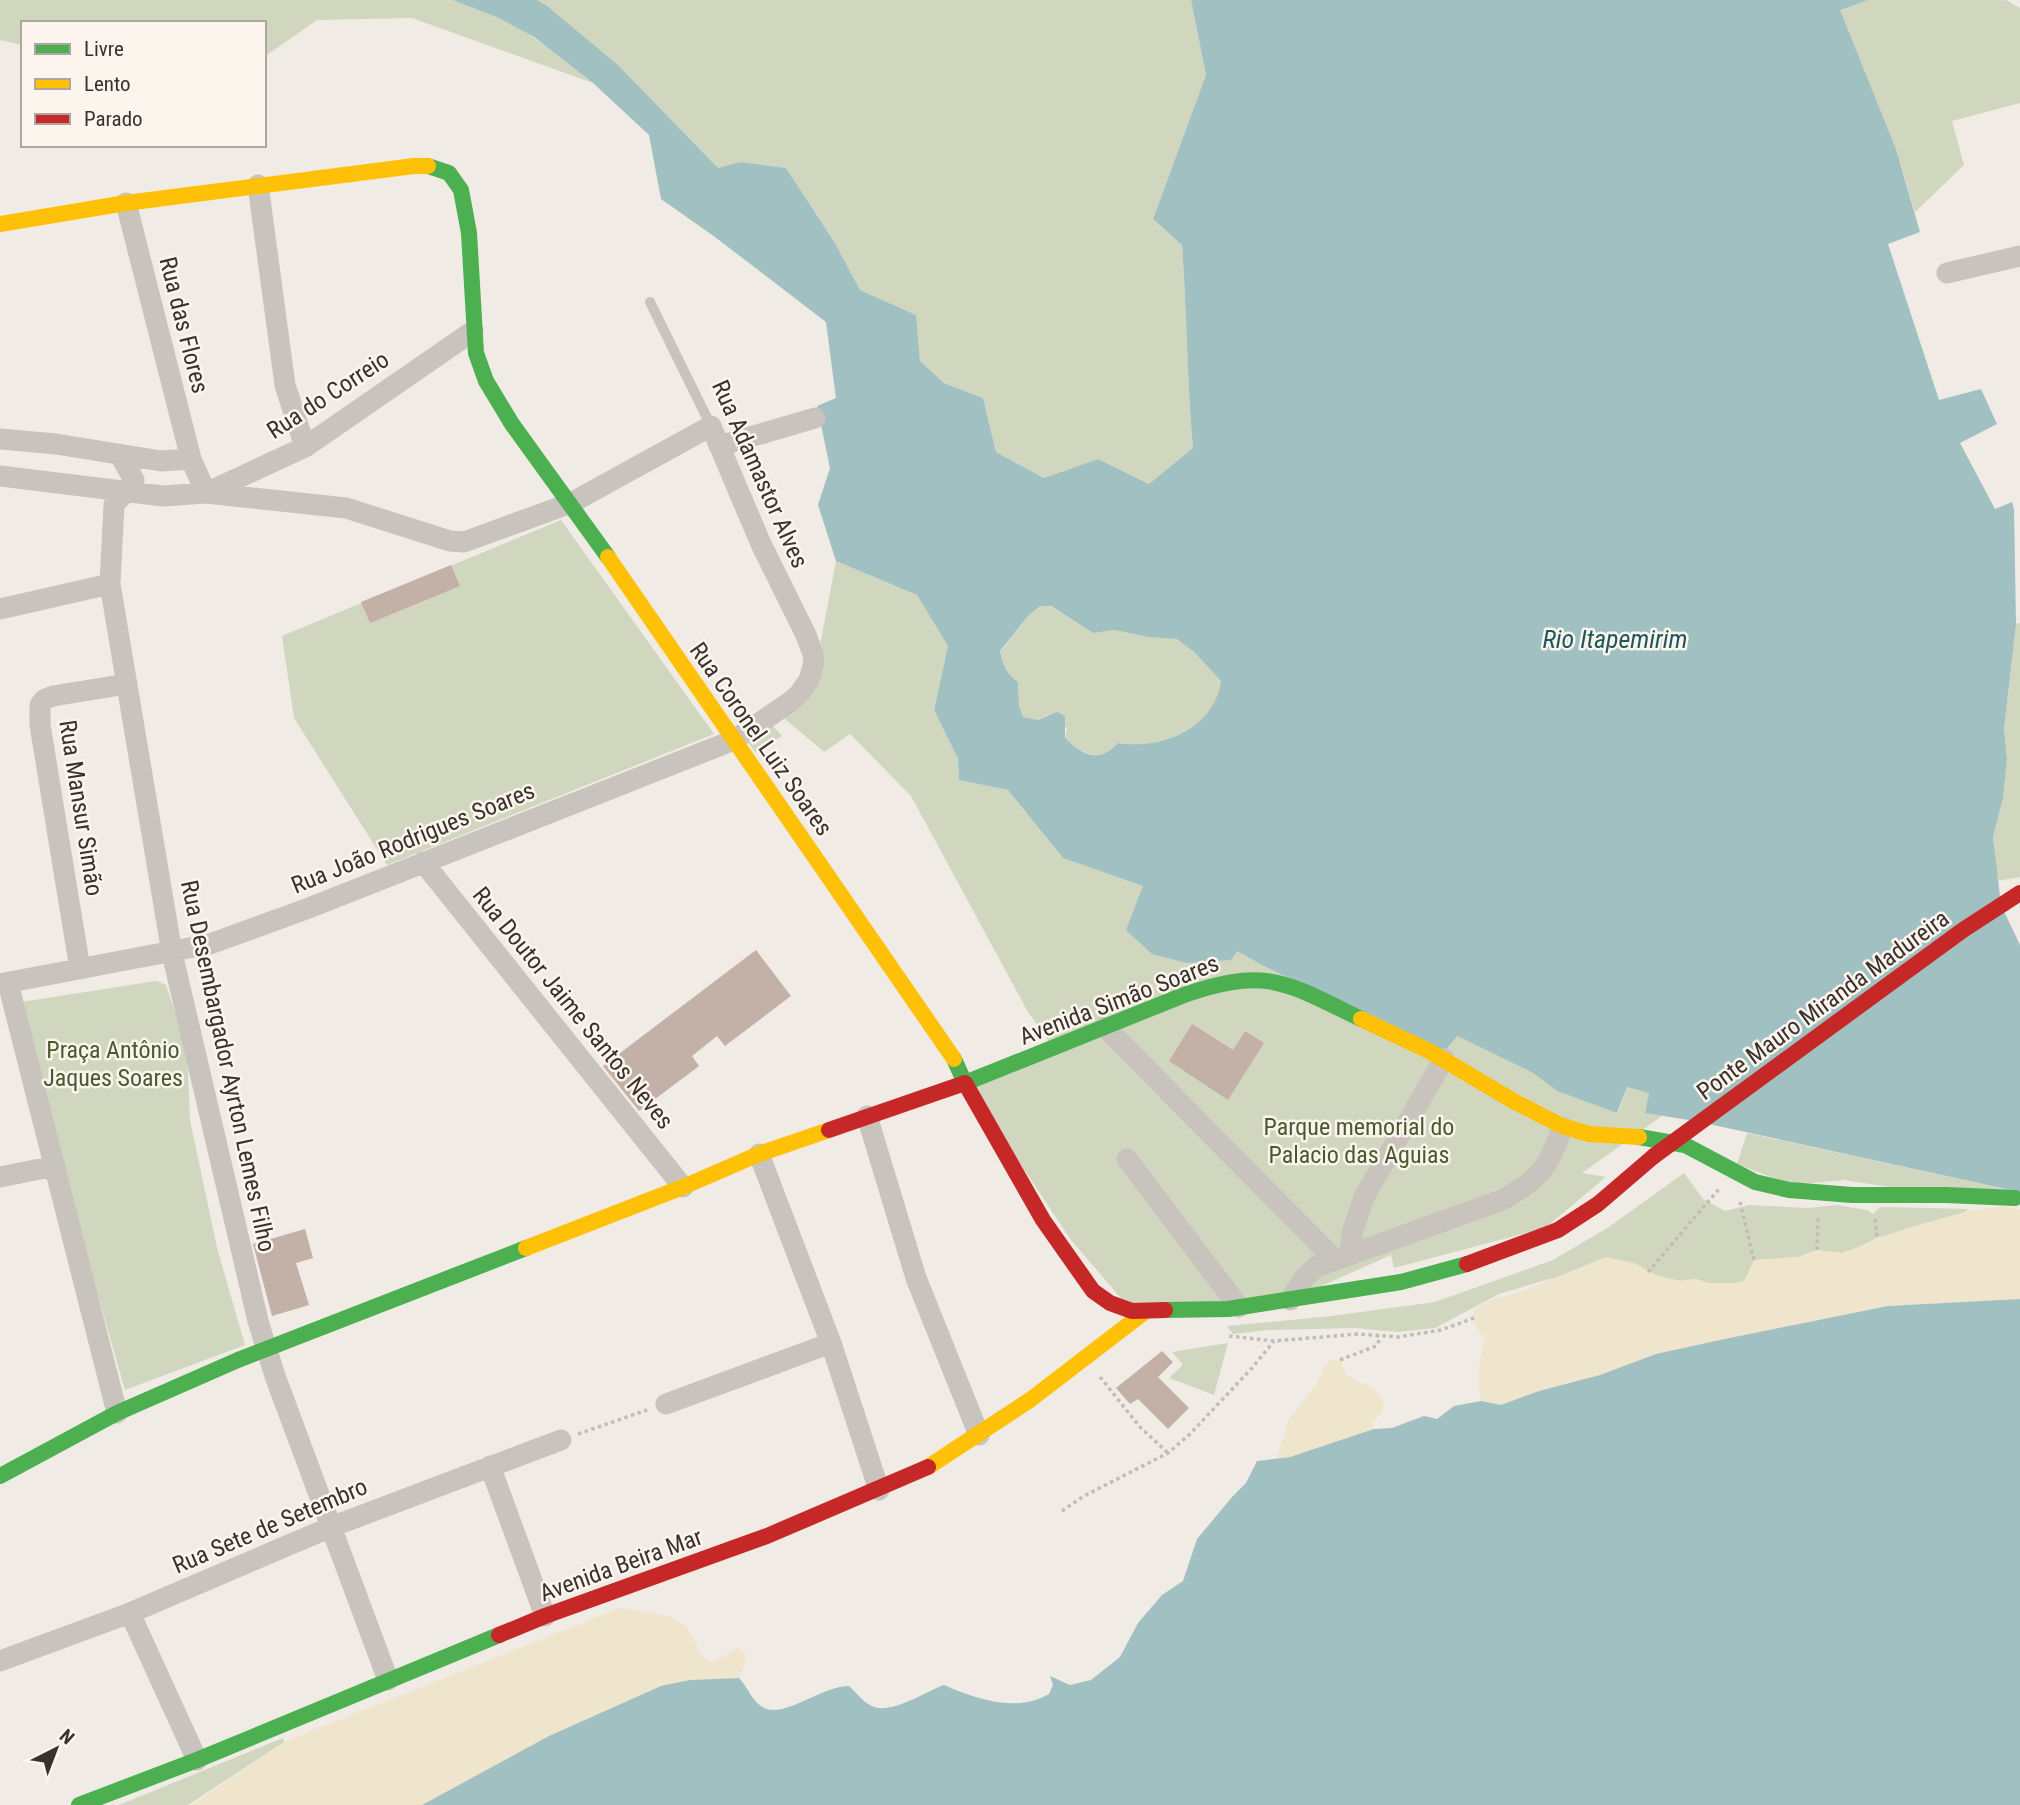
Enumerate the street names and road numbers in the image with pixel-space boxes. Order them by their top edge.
street label: Rua das Flores [154,254,214,396]
street label: Rua do Correio [262,345,394,445]
street label: Rua Adamastor Alves [706,376,814,572]
street label: Rua Coronel Luiz Soares [684,637,838,841]
street label: Rua Mansur Simão [53,718,109,898]
street label: Rua João Rodrigues Soares [287,776,539,900]
street label: Rua Desembargador Ayrton Lemes Filho [175,878,281,1254]
street label: Rua Doutor Jaime Santos Neves [467,881,679,1135]
street label: Ponte Mauro Miranda Madureira [1692,904,1954,1106]
street label: Avenida Simão Soares [1015,949,1223,1051]
street label: Rua Sete de Setembro [169,1472,371,1580]
street label: Avenida Beira Mar [536,1523,706,1607]

